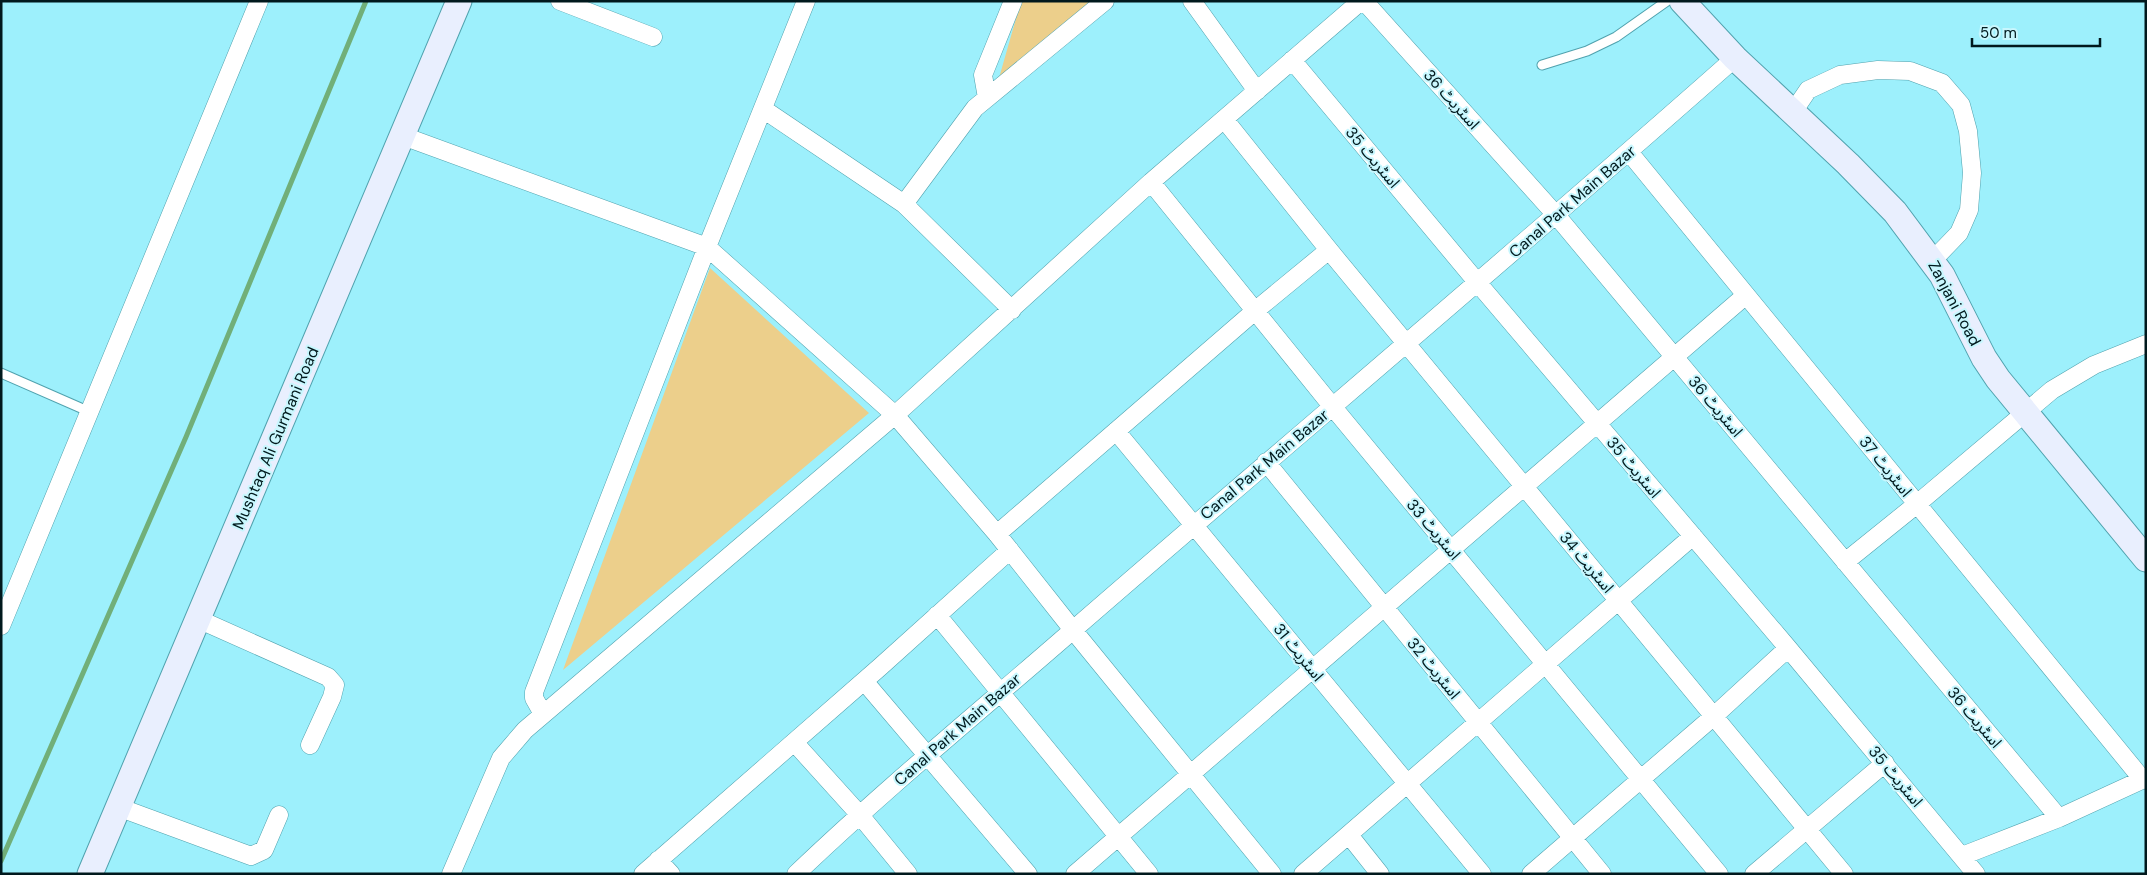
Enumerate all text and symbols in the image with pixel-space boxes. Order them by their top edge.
scale bar [1972,15,2100,47]
text: 50 m [1980,23,2017,43]
street label: اسٹریٹ 36 [1419,65,1484,134]
street label: اسٹریٹ 35 [1341,122,1404,192]
street label: Canal Park Main Bazar [1504,140,1640,262]
street label: Zanjani Road [1923,257,1986,350]
street label: Mushtaq Ali Gurmani Road [227,344,323,533]
street label: اسٹریٹ 36 [1684,371,1748,442]
street label: Canal Park Main Bazar [1196,404,1333,524]
street label: اسٹریٹ 35 [1602,432,1665,502]
street label: اسٹریٹ 37 [1855,432,1917,501]
street label: اسٹریٹ 33 [1402,494,1465,564]
street label: اسٹریٹ 34 [1555,527,1618,597]
street label: اسٹریٹ 31 [1269,619,1328,686]
street label: اسٹریٹ 32 [1402,633,1465,703]
street label: Canal Park Main Bazar [889,668,1025,790]
street label: اسٹریٹ 36 [1943,682,2007,753]
street label: اسٹریٹ 35 [1864,741,1927,811]

